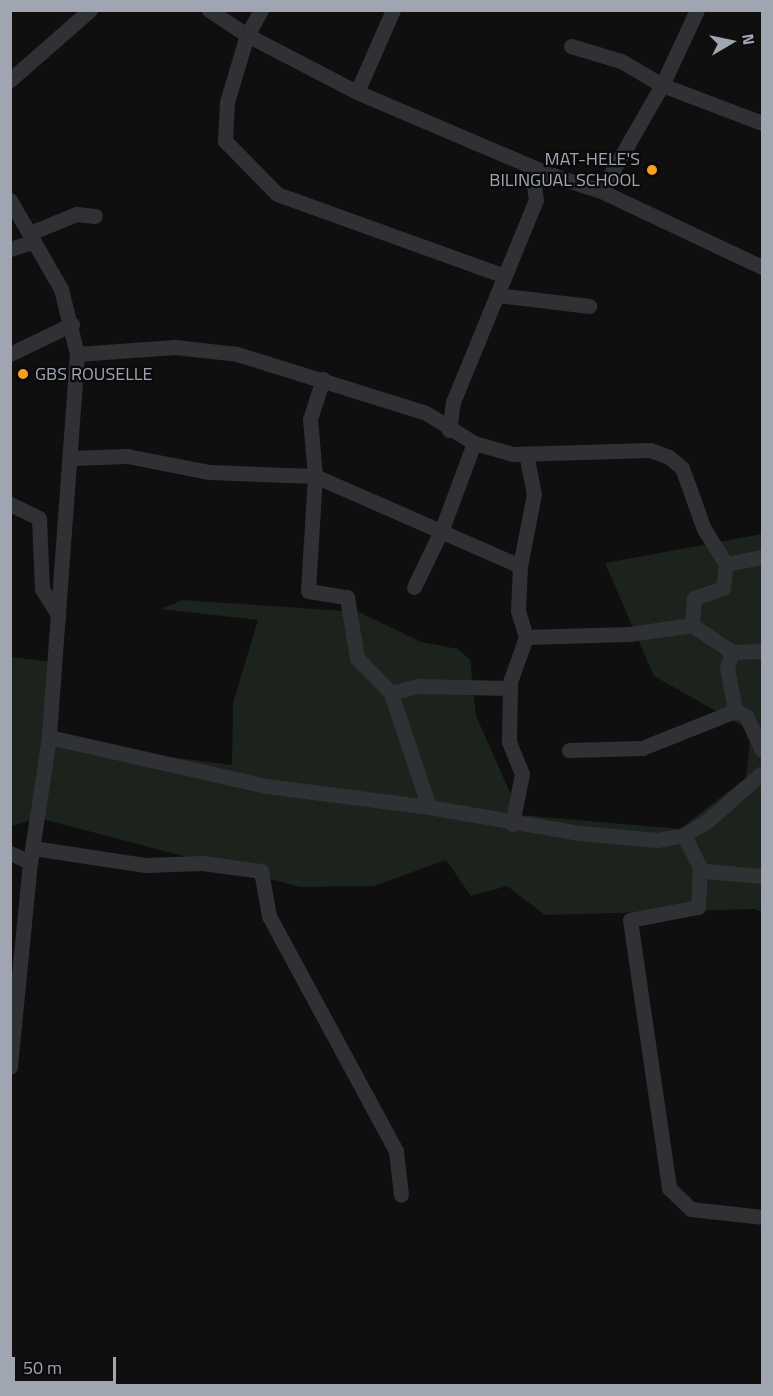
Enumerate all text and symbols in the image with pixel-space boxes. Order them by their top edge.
north arrow [701,12,761,72]
text: N [736,32,761,47]
place label: MAT-HELE'S BILINGUAL SCHOOL [489,149,640,192]
marker: MAT-HELE'S BILINGUAL SCHOOL [645,163,659,177]
place label: GBS ROUSELLE [35,363,152,385]
marker: GBS ROUSELLE [16,367,30,381]
scale bar [15,1345,118,1383]
text: 50 m [23,1354,62,1381]

